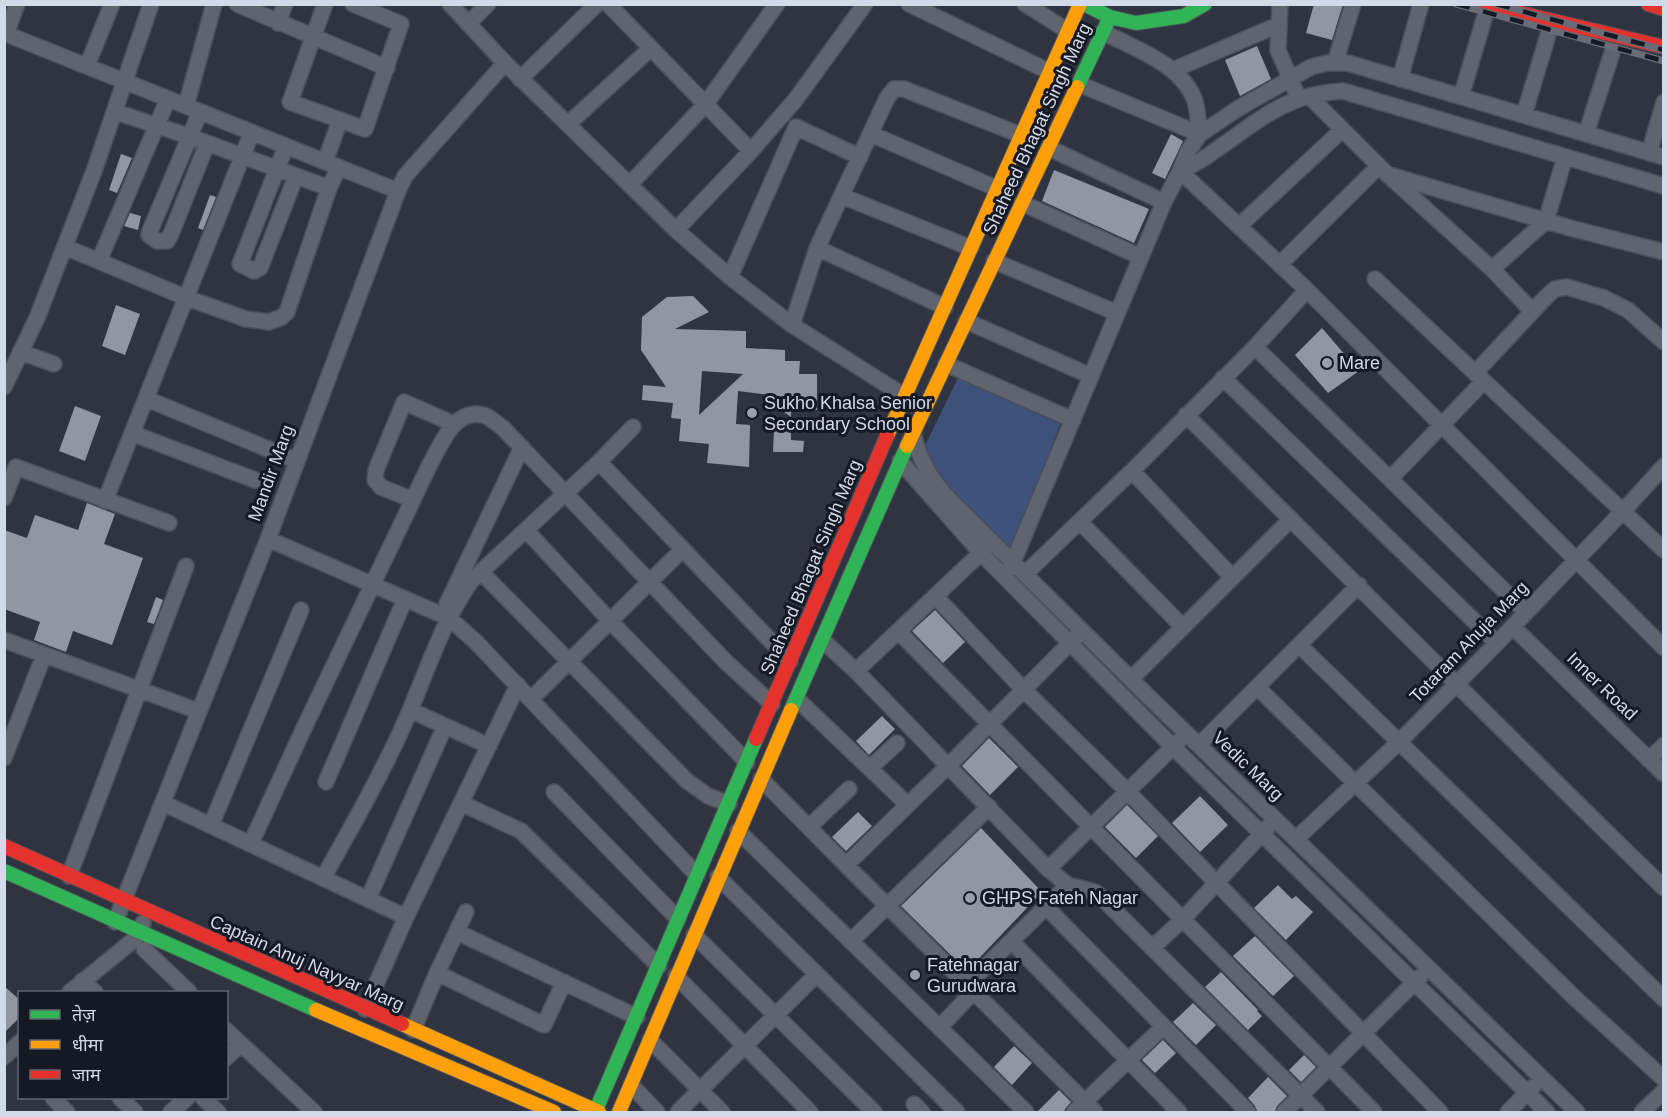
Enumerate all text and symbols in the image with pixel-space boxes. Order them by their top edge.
street label: Shaheed Bhagat Singh Marg [979,20,1095,238]
place label: Mare [1339,353,1380,373]
marker: Mare [1320,356,1334,370]
place label: Sukho Khalsa Senior Secondary School [764,393,932,434]
marker: Sukho Khalsa Senior Secondary School [745,406,759,420]
street label: Mandir Marg [244,422,298,524]
street label: Shaheed Bhagat Singh Marg [757,457,865,677]
street label: Totaram Ahuja Marg [1406,577,1532,707]
street label: Inner Road [1563,648,1641,724]
street label: Vedic Marg [1209,728,1287,804]
place label: GHPS Fateh Nagar [982,888,1138,908]
marker: GHPS Fateh Nagar [963,891,977,905]
street label: Captain Anuj Nayyar Marg [207,911,407,1015]
place label: Fatehnagar Gurudwara [927,955,1019,996]
marker: Fatehnagar Gurudwara [908,968,922,982]
legend [18,991,228,1099]
text: तेज़ [72,1004,96,1025]
text: धीमा [72,1035,103,1055]
text: जाम [72,1065,102,1085]

